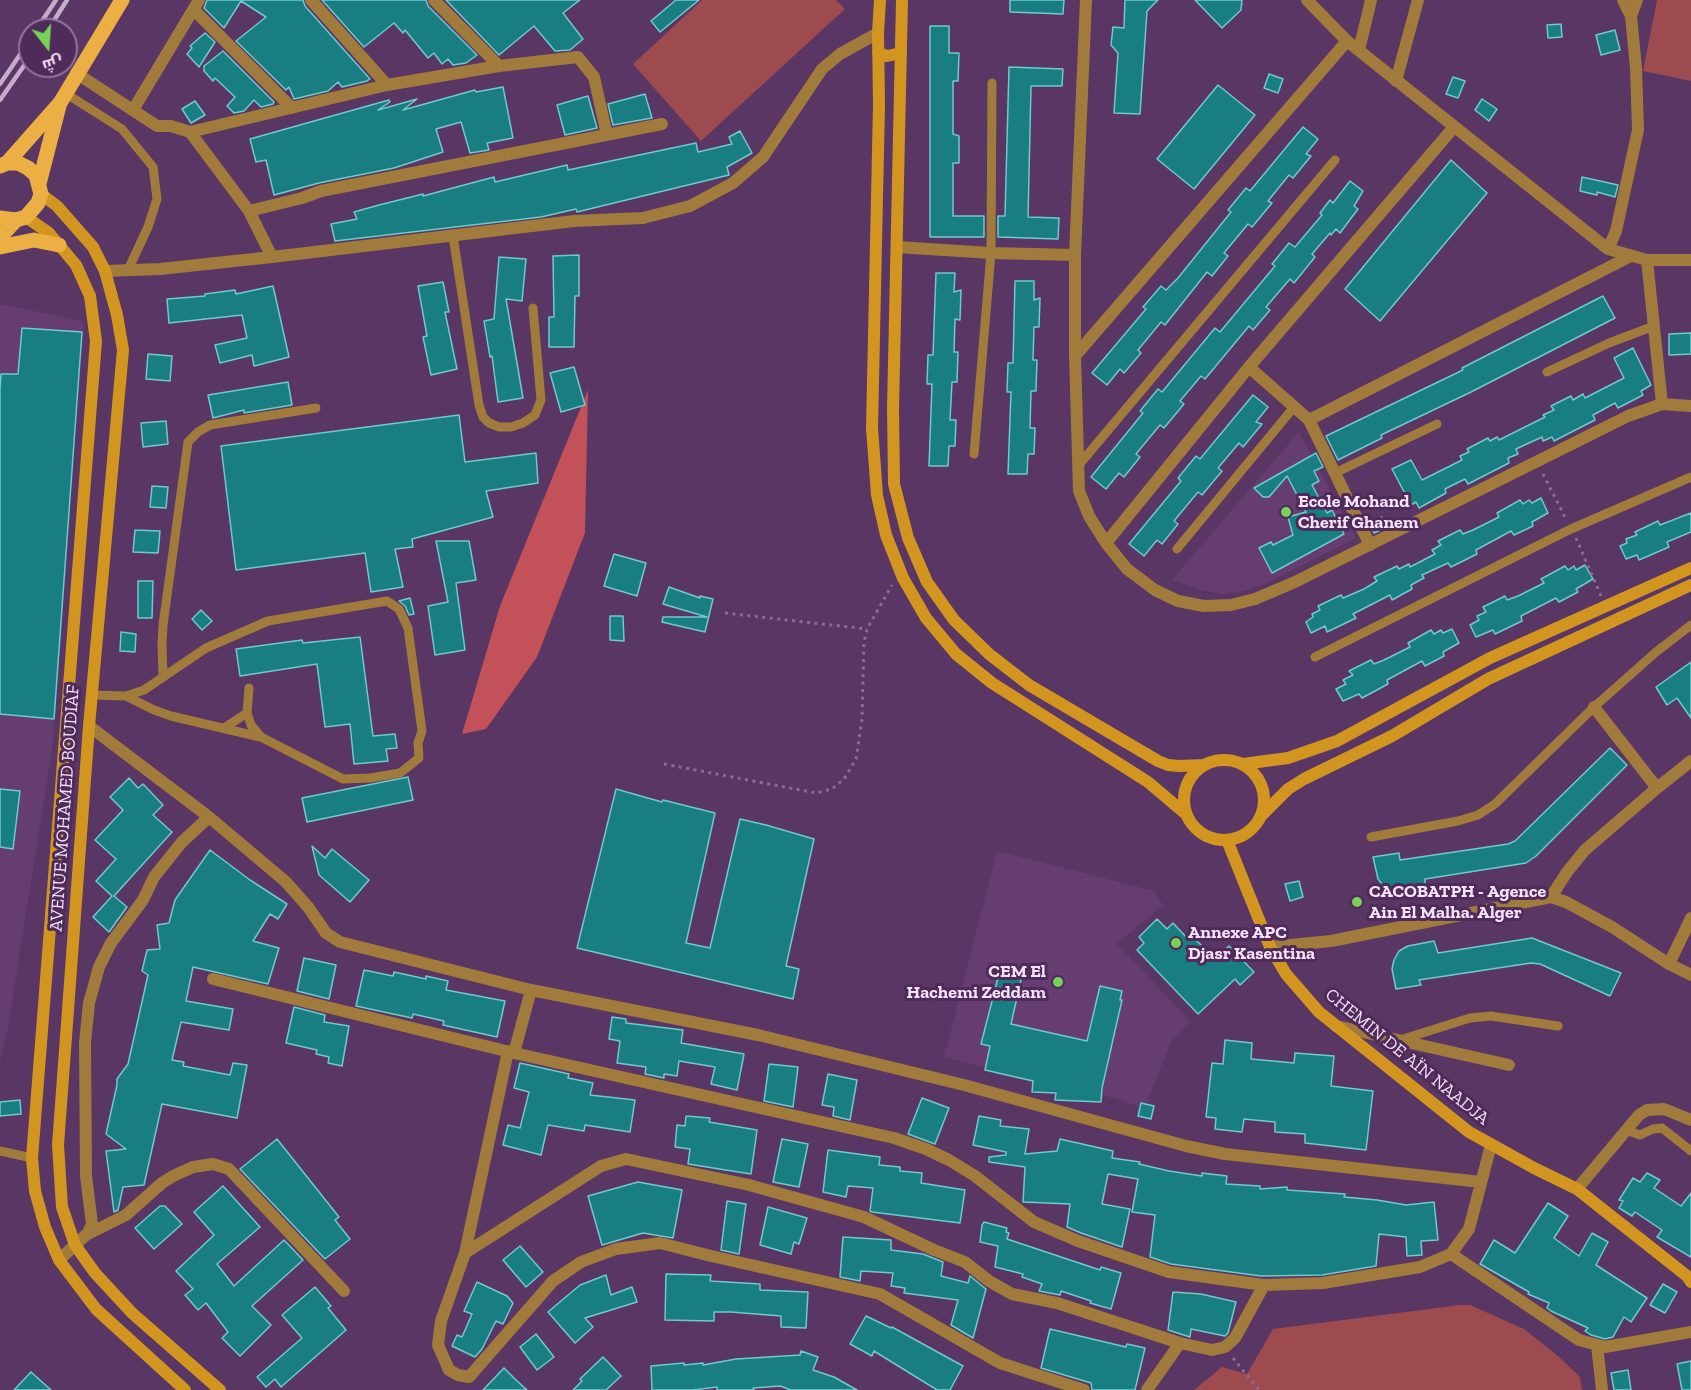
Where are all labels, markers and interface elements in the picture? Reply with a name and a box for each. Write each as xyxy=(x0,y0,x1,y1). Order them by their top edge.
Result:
north arrow xyxy=(18,18,78,78)
text: ش xyxy=(40,52,65,76)
place label: Ecole Mohand Cherif Ghanem xyxy=(1298,491,1419,534)
marker: Ecole Mohand Cherif Ghanem xyxy=(1279,505,1293,519)
street label: AVENUE MOHAMED BOUDIAF xyxy=(46,684,84,932)
place label: CACOBATPH - Agence Ain El Malha. Alger xyxy=(1369,881,1546,924)
marker: CACOBATPH - Agence Ain El Malha. Alger xyxy=(1350,895,1364,909)
place label: Annexe APC Djasr Kasentina xyxy=(1188,922,1315,964)
marker: Annexe APC Djasr Kasentina xyxy=(1169,936,1183,950)
place label: CEM El Hachemi Zeddam xyxy=(907,961,1046,1004)
marker: CEM El Hachemi Zeddam xyxy=(1051,975,1065,989)
street label: CHEMIN DE AÏN NAADJA xyxy=(1321,984,1493,1130)

